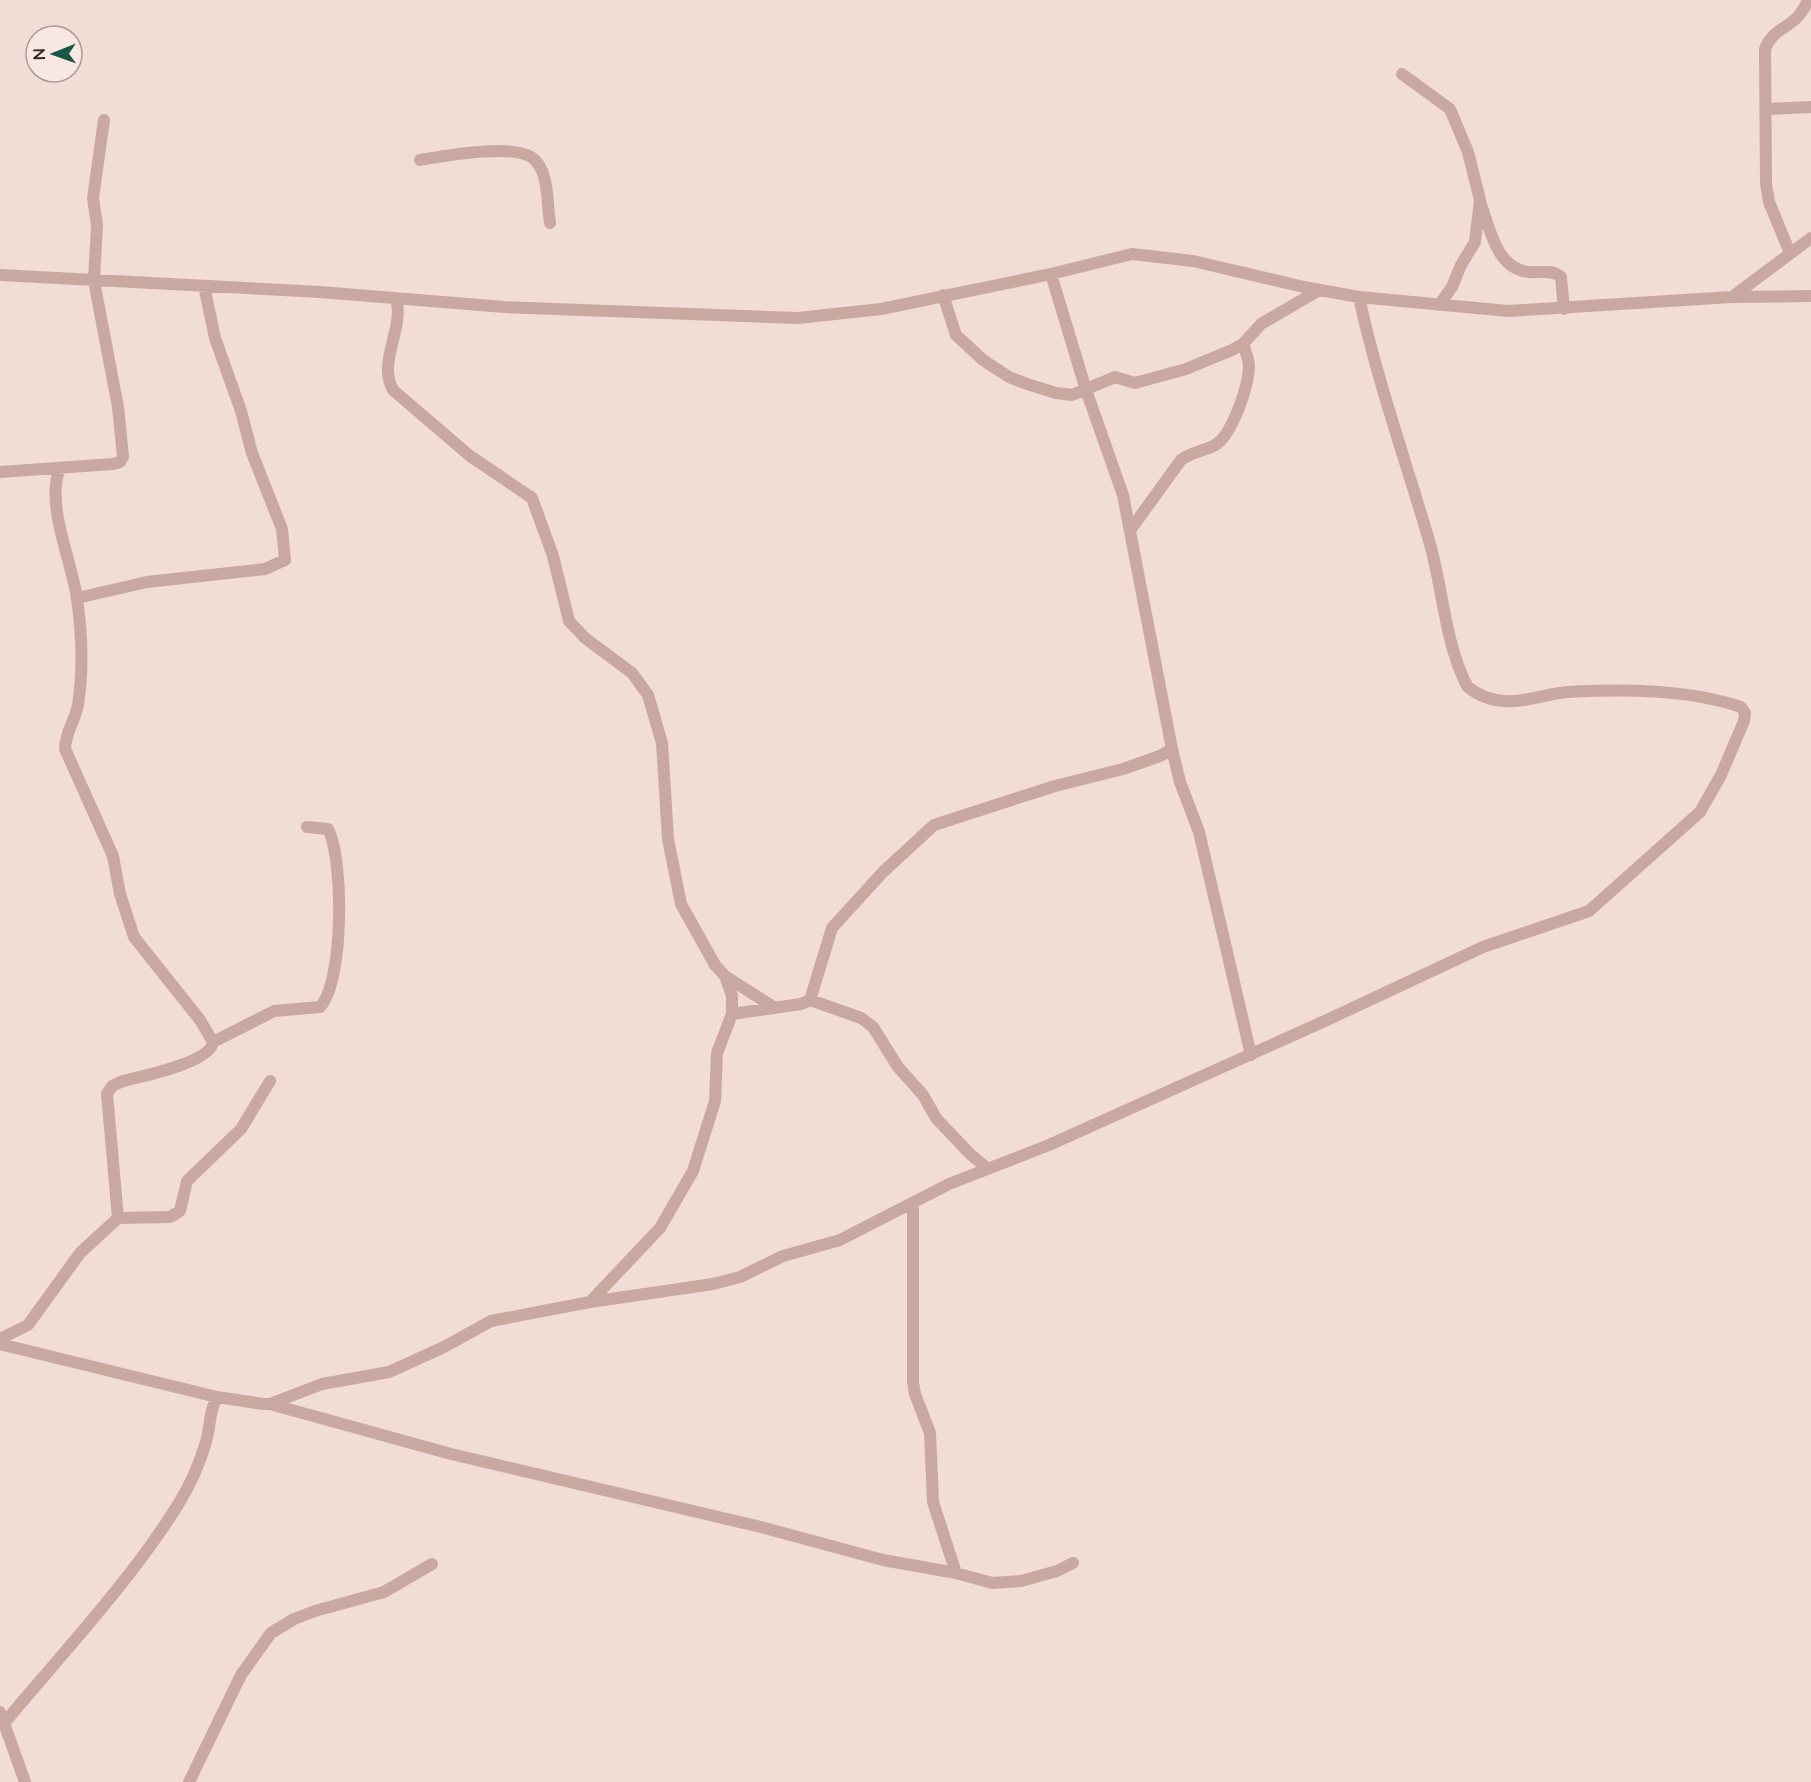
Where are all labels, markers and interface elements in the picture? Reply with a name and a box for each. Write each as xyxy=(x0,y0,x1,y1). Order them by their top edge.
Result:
north arrow xyxy=(24,24,84,84)
text: N xyxy=(29,48,48,61)

